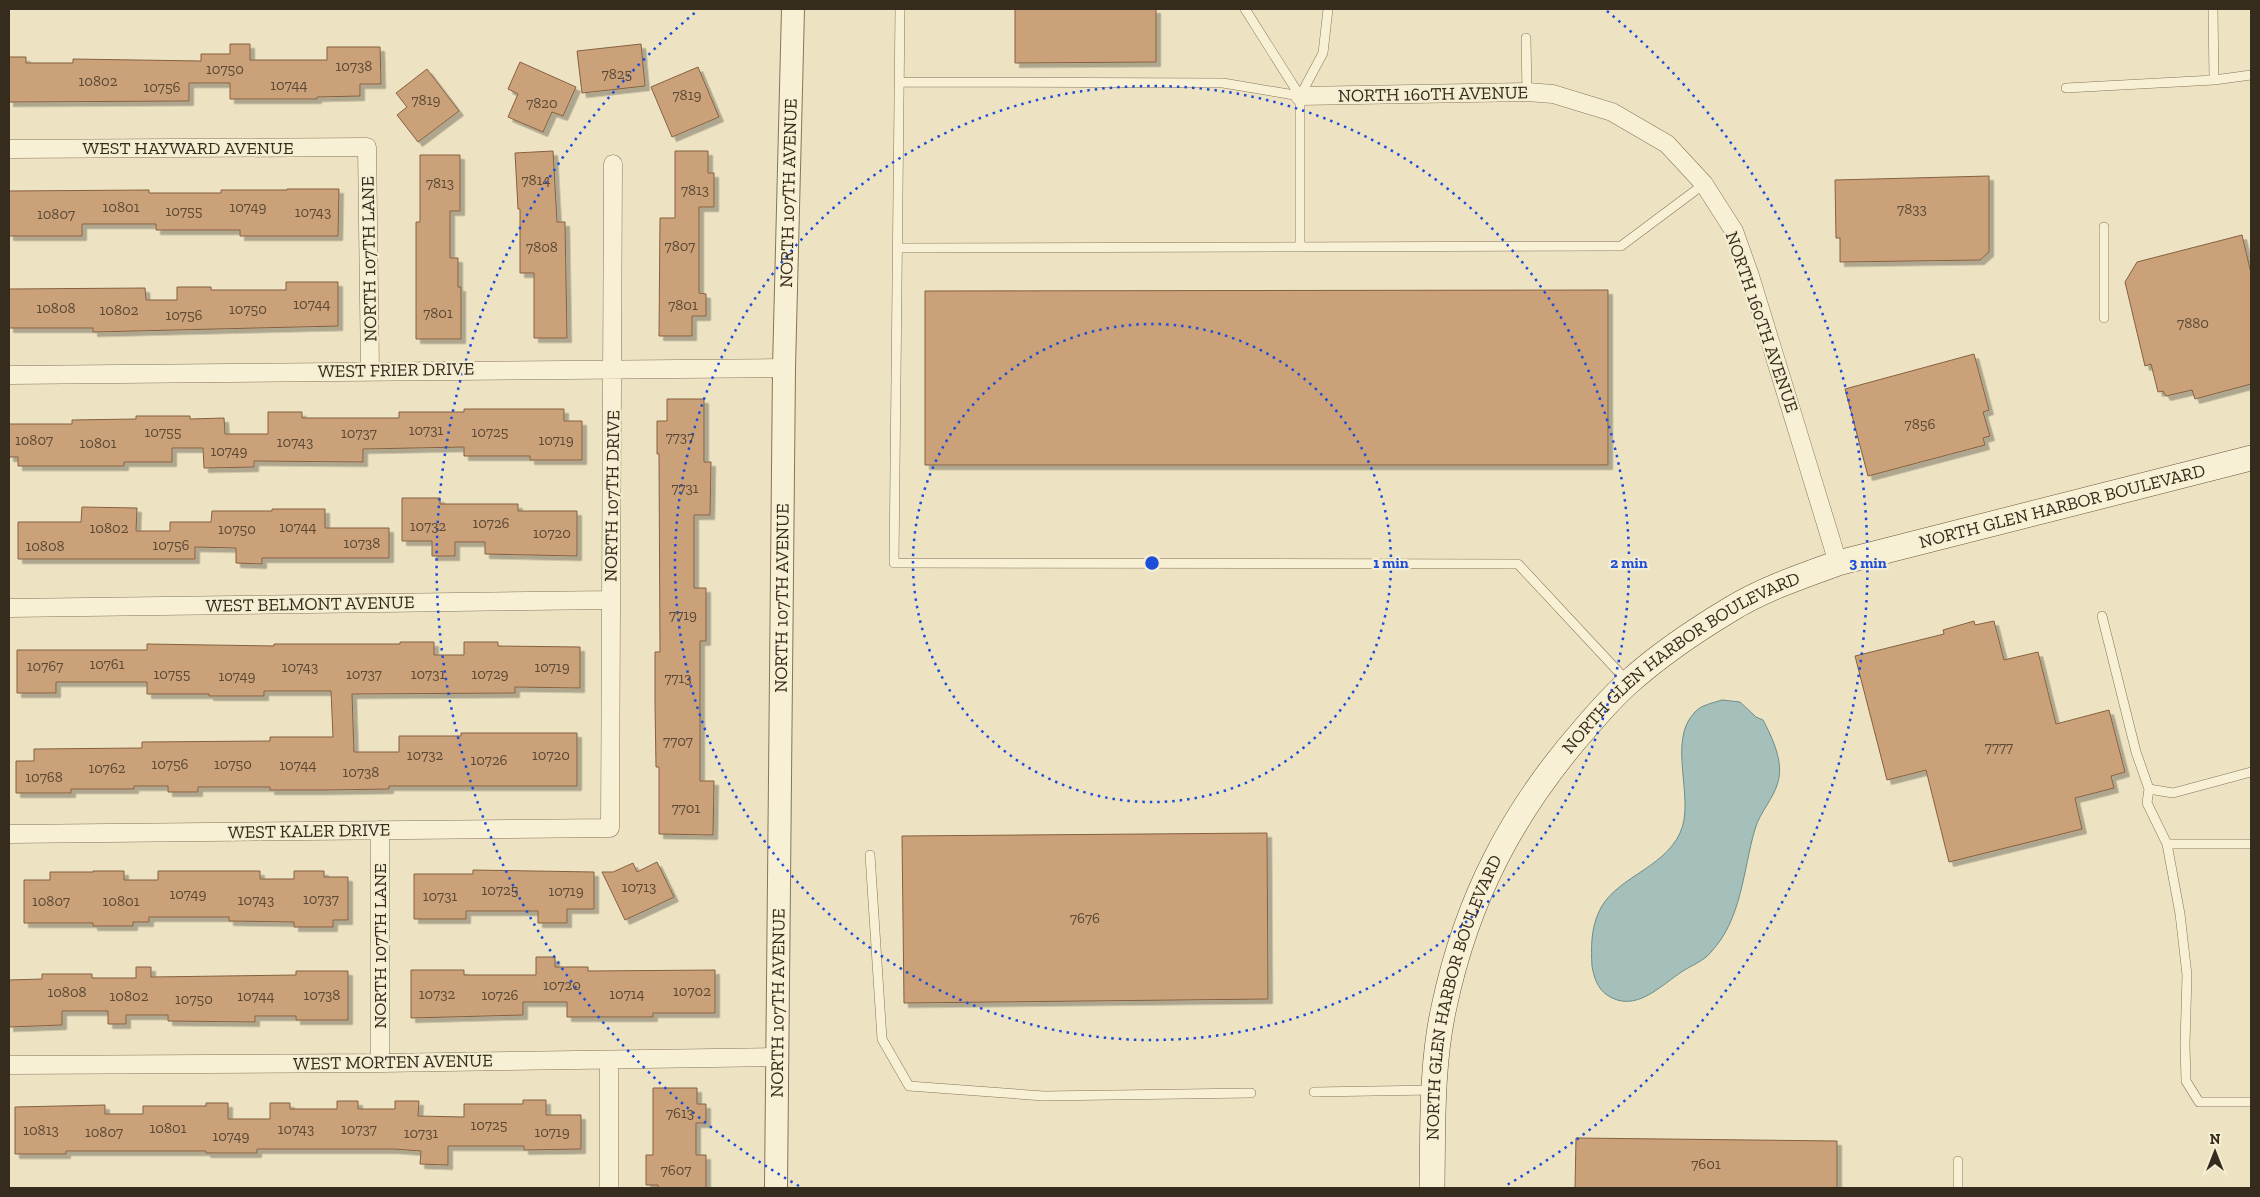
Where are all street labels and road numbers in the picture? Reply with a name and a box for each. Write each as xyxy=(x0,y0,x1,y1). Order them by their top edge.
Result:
street label: NORTH 160TH AVENUE xyxy=(1338,81,1528,107)
street label: NORTH 107TH AVENUE xyxy=(775,98,802,288)
street label: WEST HAYWARD AVENUE xyxy=(82,137,294,159)
street label: NORTH 107TH LANE xyxy=(357,176,381,342)
street label: NORTH 160TH AVENUE xyxy=(1721,228,1803,416)
street label: WEST FRIER DRIVE xyxy=(318,358,474,382)
street label: NORTH 107TH DRIVE xyxy=(600,410,624,582)
street label: NORTH GLEN HARBOR BOULEVARD xyxy=(1917,459,2207,553)
street label: NORTH 107TH AVENUE xyxy=(770,503,794,693)
street label: NORTH GLEN HARBOR BOULEVARD xyxy=(1557,567,1803,758)
street label: WEST BELMONT AVENUE xyxy=(205,591,415,617)
street label: WEST KALER DRIVE xyxy=(228,819,390,843)
street label: NORTH GLEN HARBOR BOULEVARD xyxy=(1421,851,1507,1140)
street label: NORTH 107TH LANE xyxy=(369,863,391,1029)
street label: NORTH 107TH AVENUE xyxy=(766,908,790,1098)
street label: WEST MORTEN AVENUE xyxy=(293,1049,493,1075)

